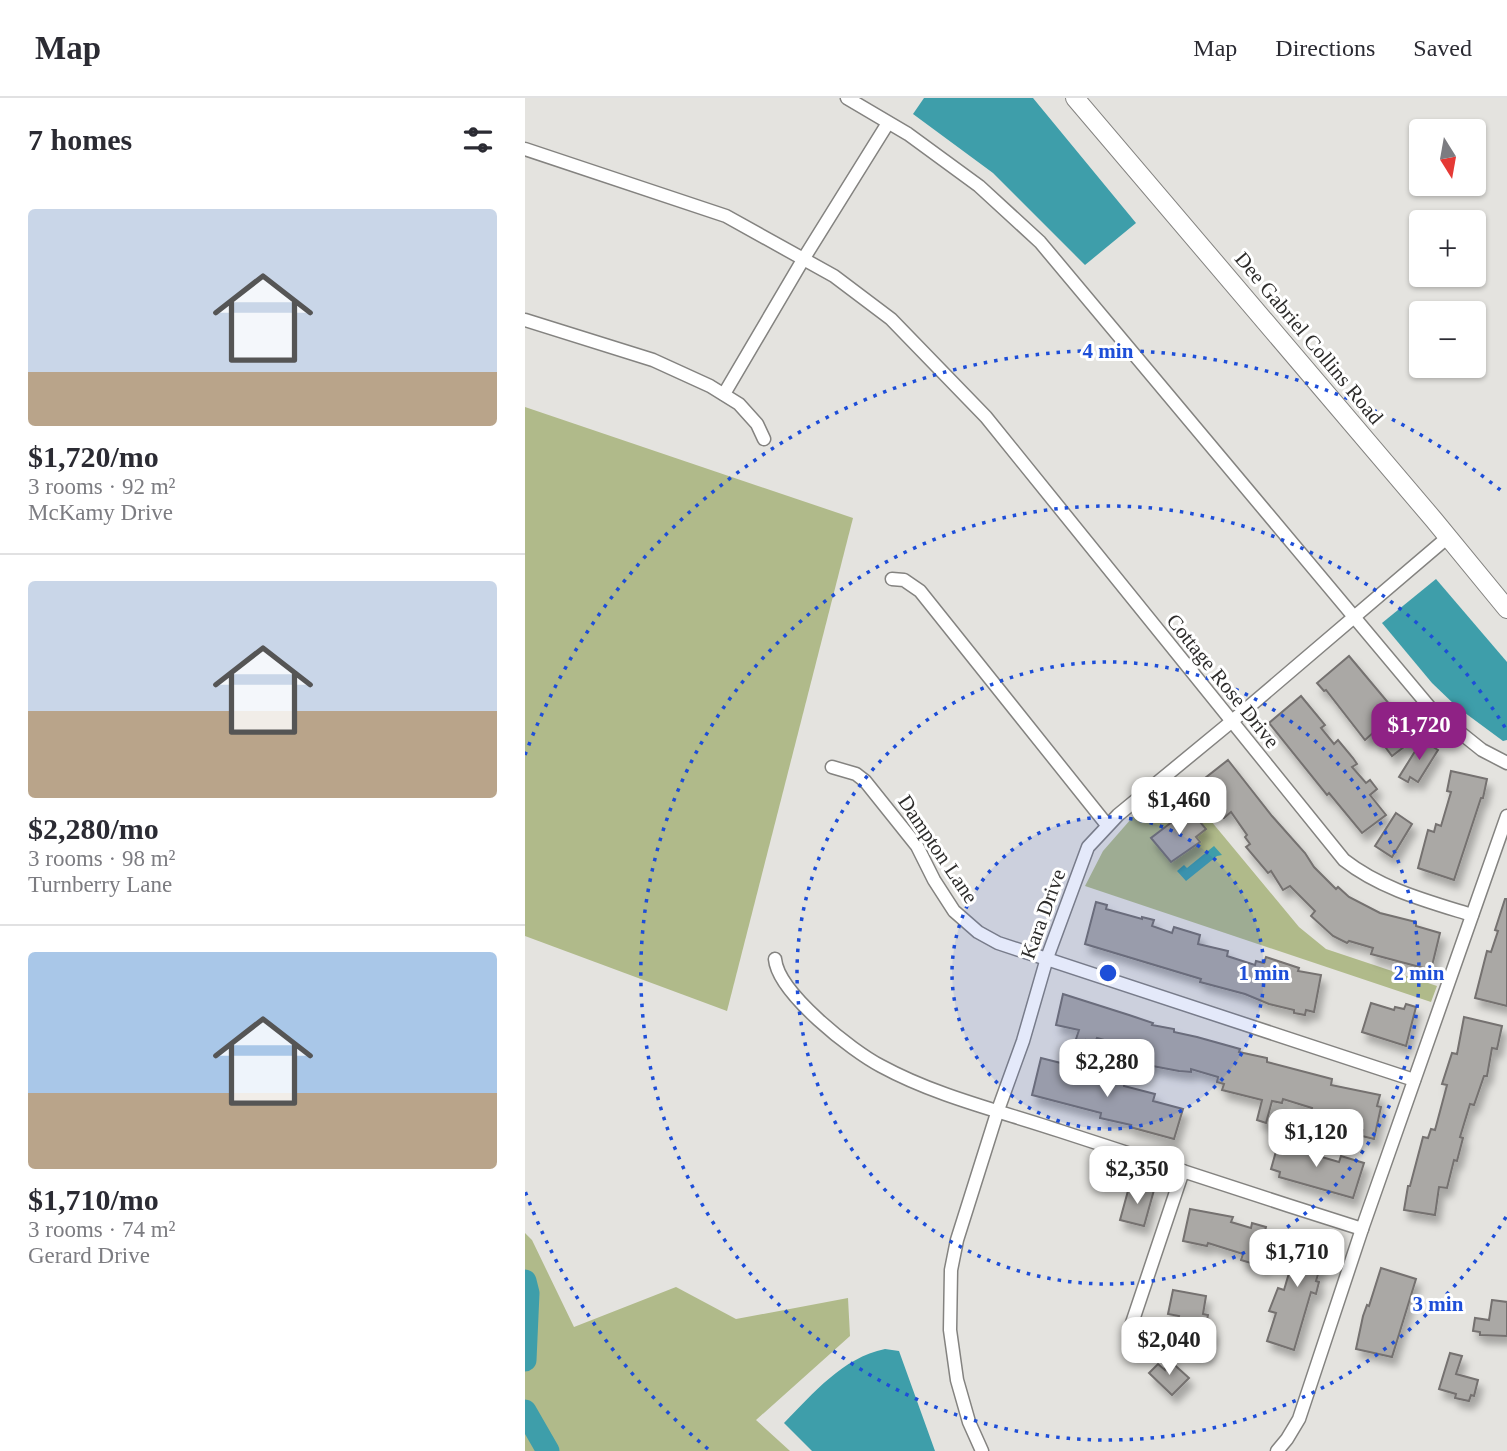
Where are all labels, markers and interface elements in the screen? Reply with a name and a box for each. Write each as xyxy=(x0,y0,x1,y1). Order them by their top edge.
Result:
text: Map xyxy=(35,30,101,66)
text: Map xyxy=(1193,35,1237,61)
text: Directions xyxy=(1275,35,1375,61)
text: Saved xyxy=(1413,35,1472,61)
north arrow xyxy=(1409,119,1486,196)
map controls xyxy=(1409,119,1486,378)
icon: filters xyxy=(459,121,497,159)
text: 7 homes xyxy=(28,123,132,156)
button: + xyxy=(1409,210,1486,287)
street label: Dee Gabriel Collins Road xyxy=(1230,247,1388,429)
icon: home xyxy=(200,255,326,381)
button: − xyxy=(1409,301,1486,378)
text: 4 min xyxy=(1083,339,1134,363)
text: $1,720/mo xyxy=(28,440,159,473)
text: 3 rooms · 92 m² xyxy=(28,474,175,499)
text: McKamy Drive xyxy=(28,500,173,525)
street label: Cottage Rose Drive xyxy=(1162,609,1284,753)
icon: home xyxy=(200,627,326,753)
pin: $1,720 xyxy=(1362,702,1476,762)
text: $1,720 xyxy=(1387,712,1451,737)
pin: $1,460 xyxy=(1122,778,1236,837)
text: $1,460 xyxy=(1147,787,1211,812)
street label: Dampton Lane xyxy=(893,790,983,908)
text: $2,280/mo xyxy=(28,812,159,845)
text: 3 rooms · 98 m² xyxy=(28,846,175,871)
street label: Kara Drive xyxy=(1016,866,1070,962)
text: Turnberry Lane xyxy=(28,872,172,897)
centre of rings xyxy=(1096,961,1120,985)
text: 1 min xyxy=(1239,961,1290,985)
text: 2 min xyxy=(1394,961,1445,985)
icon: home xyxy=(200,998,326,1124)
pin: $2,280 xyxy=(1050,1040,1164,1099)
text: $2,280 xyxy=(1075,1049,1139,1074)
pin: $1,120 xyxy=(1259,1110,1373,1169)
text: $1,120 xyxy=(1284,1119,1348,1144)
pin: $2,350 xyxy=(1080,1146,1194,1206)
text: $2,350 xyxy=(1105,1156,1169,1181)
text: $1,710/mo xyxy=(28,1183,159,1216)
text: 3 rooms · 74 m² xyxy=(28,1217,175,1242)
pin: $1,710 xyxy=(1240,1230,1354,1289)
text: $1,710 xyxy=(1265,1239,1329,1264)
text: Gerard Drive xyxy=(28,1243,150,1268)
text: 3 min xyxy=(1413,1292,1464,1316)
pin: $2,040 xyxy=(1112,1318,1226,1377)
text: $2,040 xyxy=(1137,1327,1201,1352)

